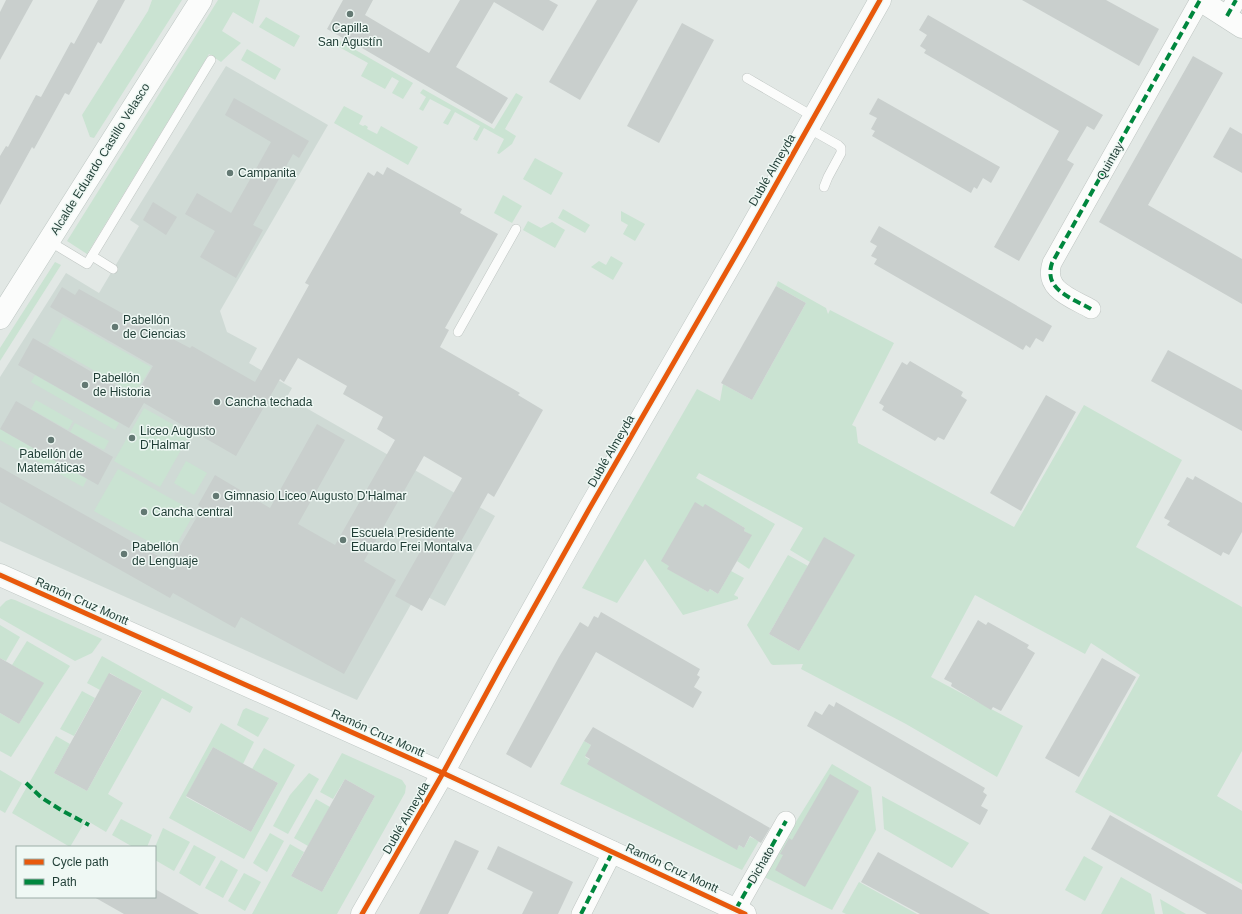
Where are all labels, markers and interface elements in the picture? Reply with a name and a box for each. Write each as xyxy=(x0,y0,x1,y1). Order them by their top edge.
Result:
marker: Capilla San Agustín xyxy=(345,9,355,19)
place label: Capilla San Agustín xyxy=(318,21,382,49)
street label: Alcalde Eduardo Castillo Velasco xyxy=(47,80,153,237)
street label: Dublé Almeyda xyxy=(746,131,798,208)
street label: Quintay xyxy=(1094,140,1126,182)
place label: Campanita xyxy=(238,166,296,180)
marker: Campanita xyxy=(225,168,235,178)
place label: Pabellón de Ciencias xyxy=(123,313,186,341)
marker: Pabellón de Ciencias xyxy=(110,322,120,332)
place label: Pabellón de Historia xyxy=(93,371,151,399)
marker: Pabellón de Historia xyxy=(80,380,90,390)
place label: Cancha techada xyxy=(225,395,313,409)
marker: Cancha techada xyxy=(212,397,222,407)
street label: Dublé Almeyda xyxy=(585,412,637,489)
place label: Liceo Augusto D'Halmar xyxy=(140,424,216,452)
marker: Liceo Augusto D'Halmar xyxy=(127,433,137,443)
marker: Pabellón de Matemáticas xyxy=(46,435,56,445)
place label: Pabellón de Matemáticas xyxy=(17,447,85,475)
place label: Gimnasio Liceo Augusto D'Halmar xyxy=(224,489,406,503)
marker: Gimnasio Liceo Augusto D'Halmar xyxy=(211,491,221,501)
place label: Cancha central xyxy=(152,505,233,519)
marker: Cancha central xyxy=(139,507,149,517)
place label: Escuela Presidente Eduardo Frei Montalva xyxy=(351,526,473,554)
marker: Escuela Presidente Eduardo Frei Montalva xyxy=(338,535,348,545)
place label: Pabellón de Lenguaje xyxy=(132,540,198,568)
marker: Pabellón de Lenguaje xyxy=(119,549,129,559)
street label: Ramón Cruz Montt xyxy=(33,574,131,628)
street label: Ramón Cruz Montt xyxy=(329,706,427,760)
street label: Dublé Almeyda xyxy=(380,779,432,856)
street label: Ramón Cruz Montt xyxy=(623,840,721,896)
street label: Dichato xyxy=(745,844,777,886)
legend xyxy=(16,846,156,898)
text: Cycle path xyxy=(52,855,109,869)
text: Path xyxy=(52,875,77,889)

